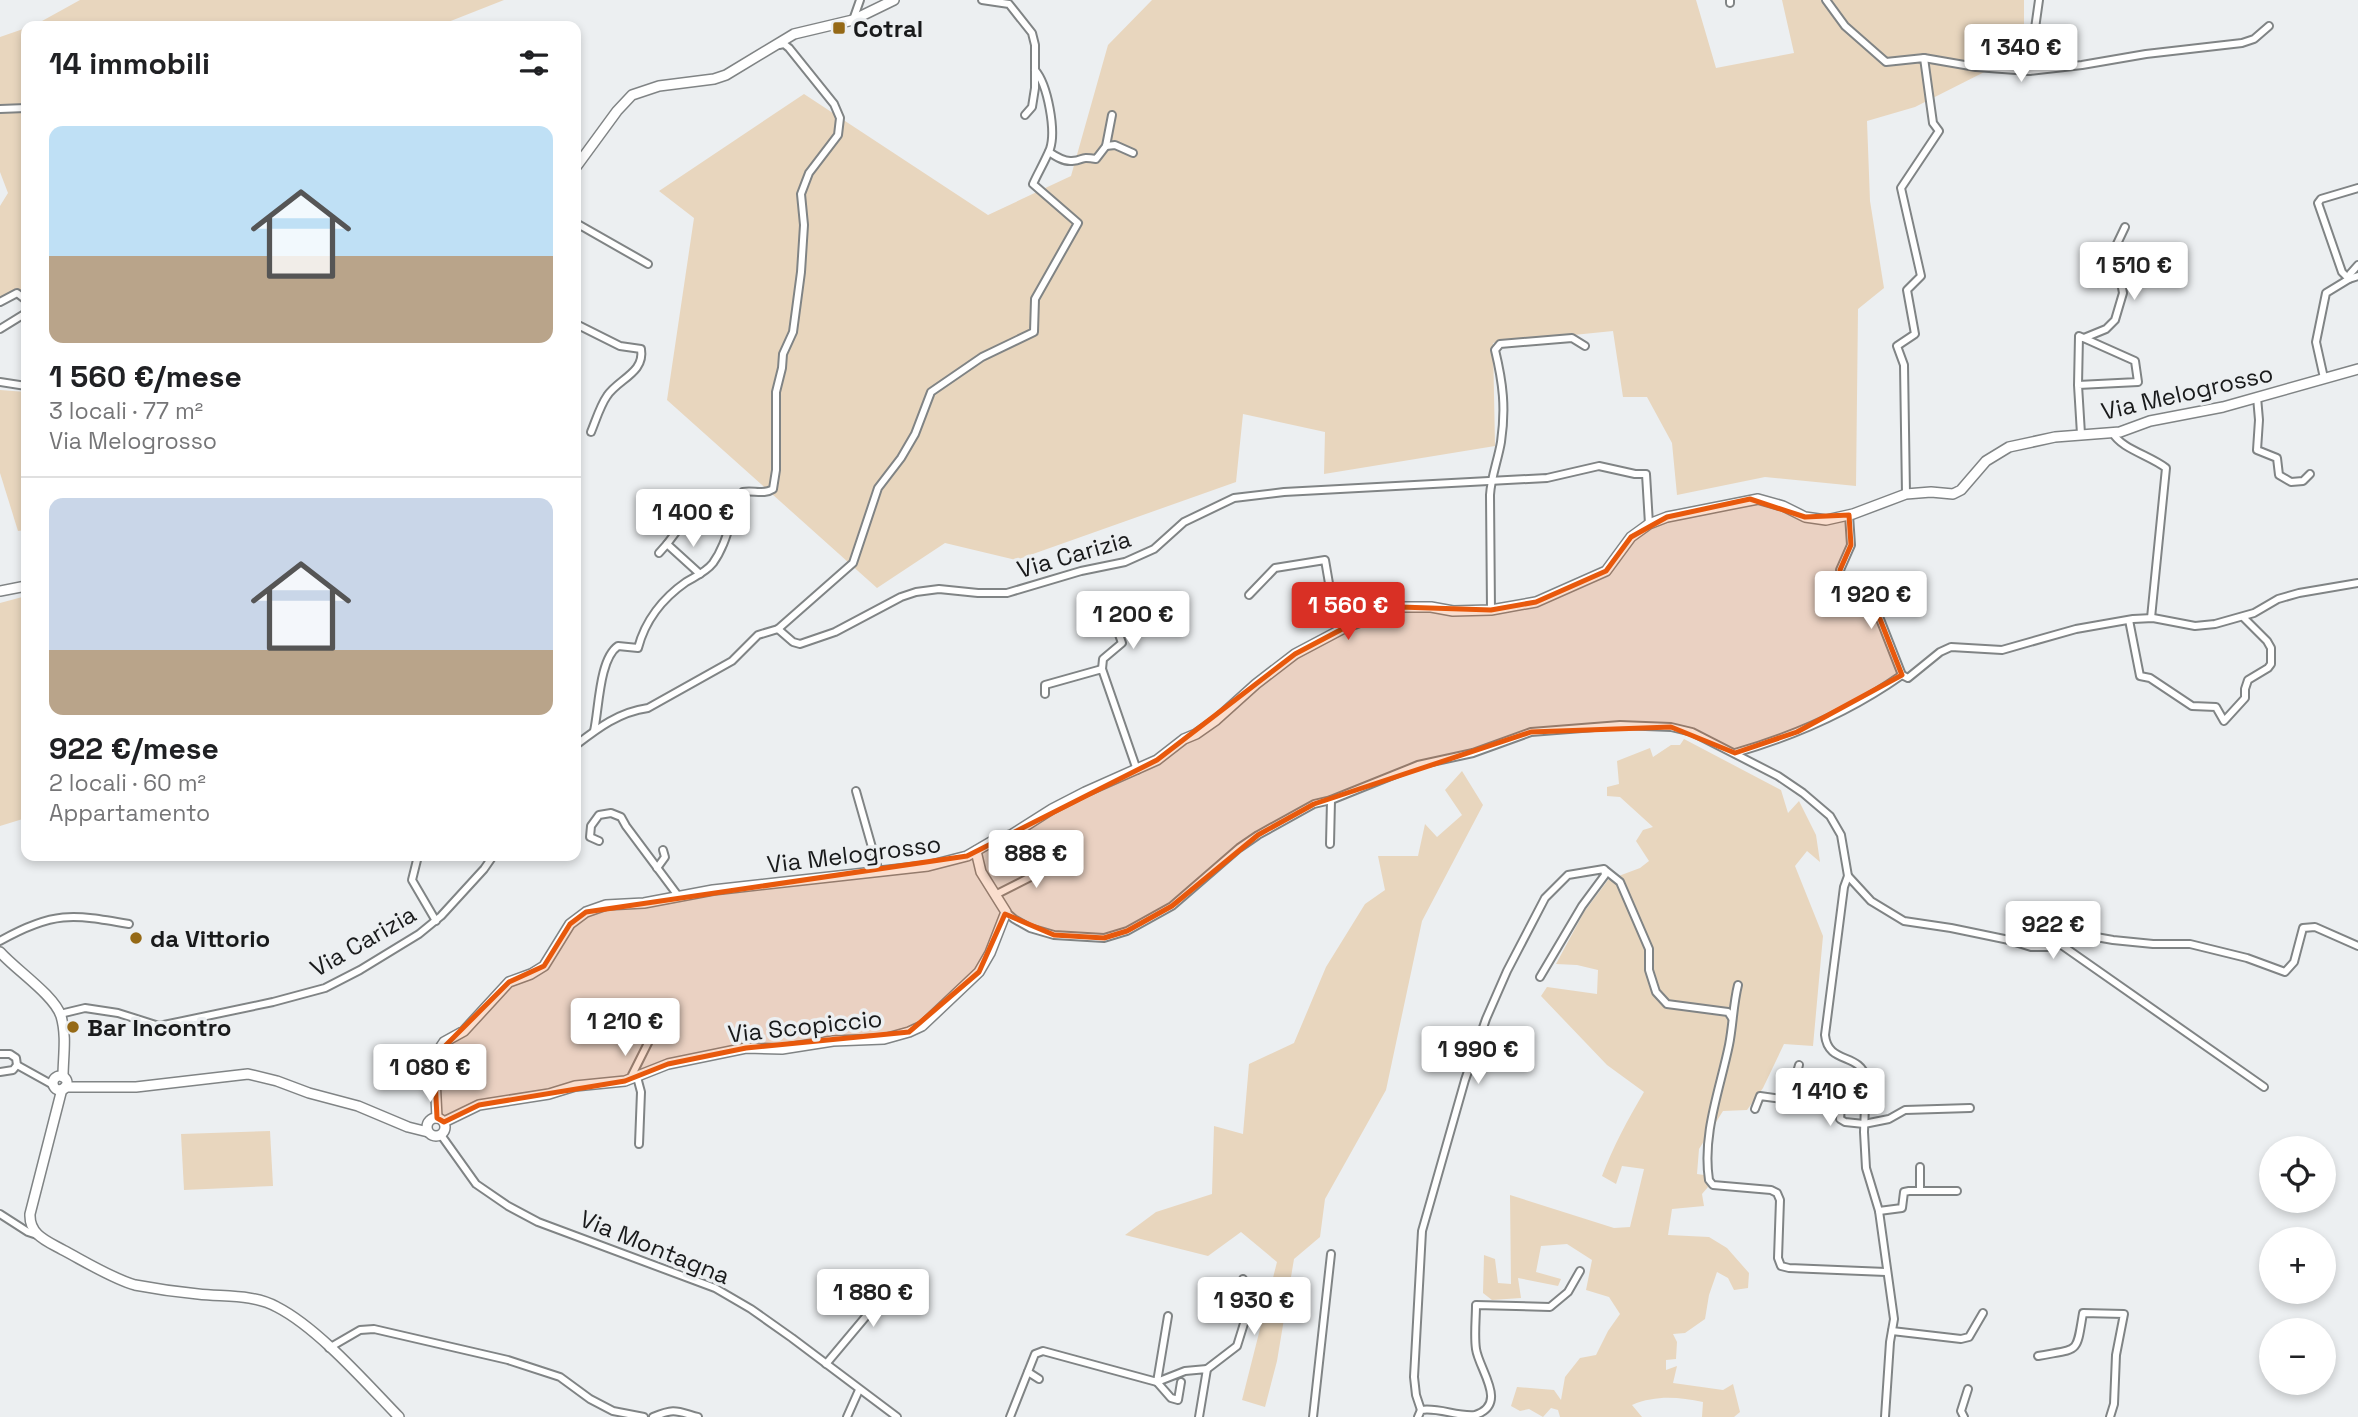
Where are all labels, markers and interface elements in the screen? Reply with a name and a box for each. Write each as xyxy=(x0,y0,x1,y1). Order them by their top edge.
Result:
place label: Cotral xyxy=(853,13,923,44)
marker: Cotral xyxy=(831,20,847,36)
pin: 1 340 € xyxy=(1956,24,2086,84)
text: 1 340 € xyxy=(1980,32,2062,62)
text: 14 immobili xyxy=(49,44,210,83)
icon: filters xyxy=(515,44,553,82)
icon: home xyxy=(238,171,364,297)
pin: 1 510 € xyxy=(2069,243,2199,302)
text: 1 510 € xyxy=(2096,250,2172,280)
text: 1 560 €/mese xyxy=(49,357,242,396)
street label: Via Melogrosso xyxy=(2098,357,2276,427)
text: 3 locali · 77 m² xyxy=(49,396,203,426)
text: Via Melogrosso xyxy=(49,426,217,456)
pin: 1 400 € xyxy=(628,490,758,549)
text: 1 400 € xyxy=(652,497,734,527)
street label: Via Carizia xyxy=(1013,523,1135,585)
icon: home xyxy=(238,543,364,669)
pin: 1 920 € xyxy=(1806,572,1936,631)
text: 1 920 € xyxy=(1831,579,1911,609)
pin: 1 560 € xyxy=(1283,582,1413,642)
text: 1 560 € xyxy=(1308,590,1388,620)
pin: 1 200 € xyxy=(1068,592,1198,651)
text: 1 200 € xyxy=(1092,599,1174,629)
text: 922 €/mese xyxy=(49,729,219,768)
text: 2 locali · 60 m² xyxy=(49,768,206,798)
text: Appartamento xyxy=(49,798,210,828)
street label: Via Melogrosso xyxy=(765,828,943,880)
pin: 888 € xyxy=(987,830,1085,890)
text: 888 € xyxy=(1005,838,1067,868)
street label: Via Carizia xyxy=(305,898,422,984)
pin: 922 € xyxy=(2004,902,2102,961)
text: 922 € xyxy=(2022,909,2084,939)
place label: da Vittorio xyxy=(150,923,270,954)
marker: da Vittorio xyxy=(128,930,144,946)
pin: 1 210 € xyxy=(560,998,690,1058)
street label: Via Scopiccio xyxy=(726,1002,884,1050)
text: 1 210 € xyxy=(587,1006,663,1036)
place label: Bar Incontro xyxy=(87,1012,231,1043)
marker: Bar Incontro xyxy=(65,1019,81,1035)
pin: 1 990 € xyxy=(1413,1026,1543,1086)
text: 1 990 € xyxy=(1437,1034,1519,1064)
pin: 1 080 € xyxy=(365,1044,495,1104)
text: 1 080 € xyxy=(389,1052,471,1082)
pin: 1 410 € xyxy=(1765,1068,1895,1128)
text: 1 410 € xyxy=(1792,1076,1868,1106)
map controls xyxy=(2259,1136,2336,1395)
button: locate xyxy=(2259,1136,2336,1213)
street label: Via Montagna xyxy=(575,1203,735,1291)
button: + xyxy=(2259,1227,2336,1304)
pin: 1 880 € xyxy=(808,1270,938,1329)
text: 1 880 € xyxy=(833,1277,913,1307)
pin: 1 930 € xyxy=(1189,1278,1319,1337)
text: 1 930 € xyxy=(1214,1285,1294,1315)
button: − xyxy=(2259,1318,2336,1395)

